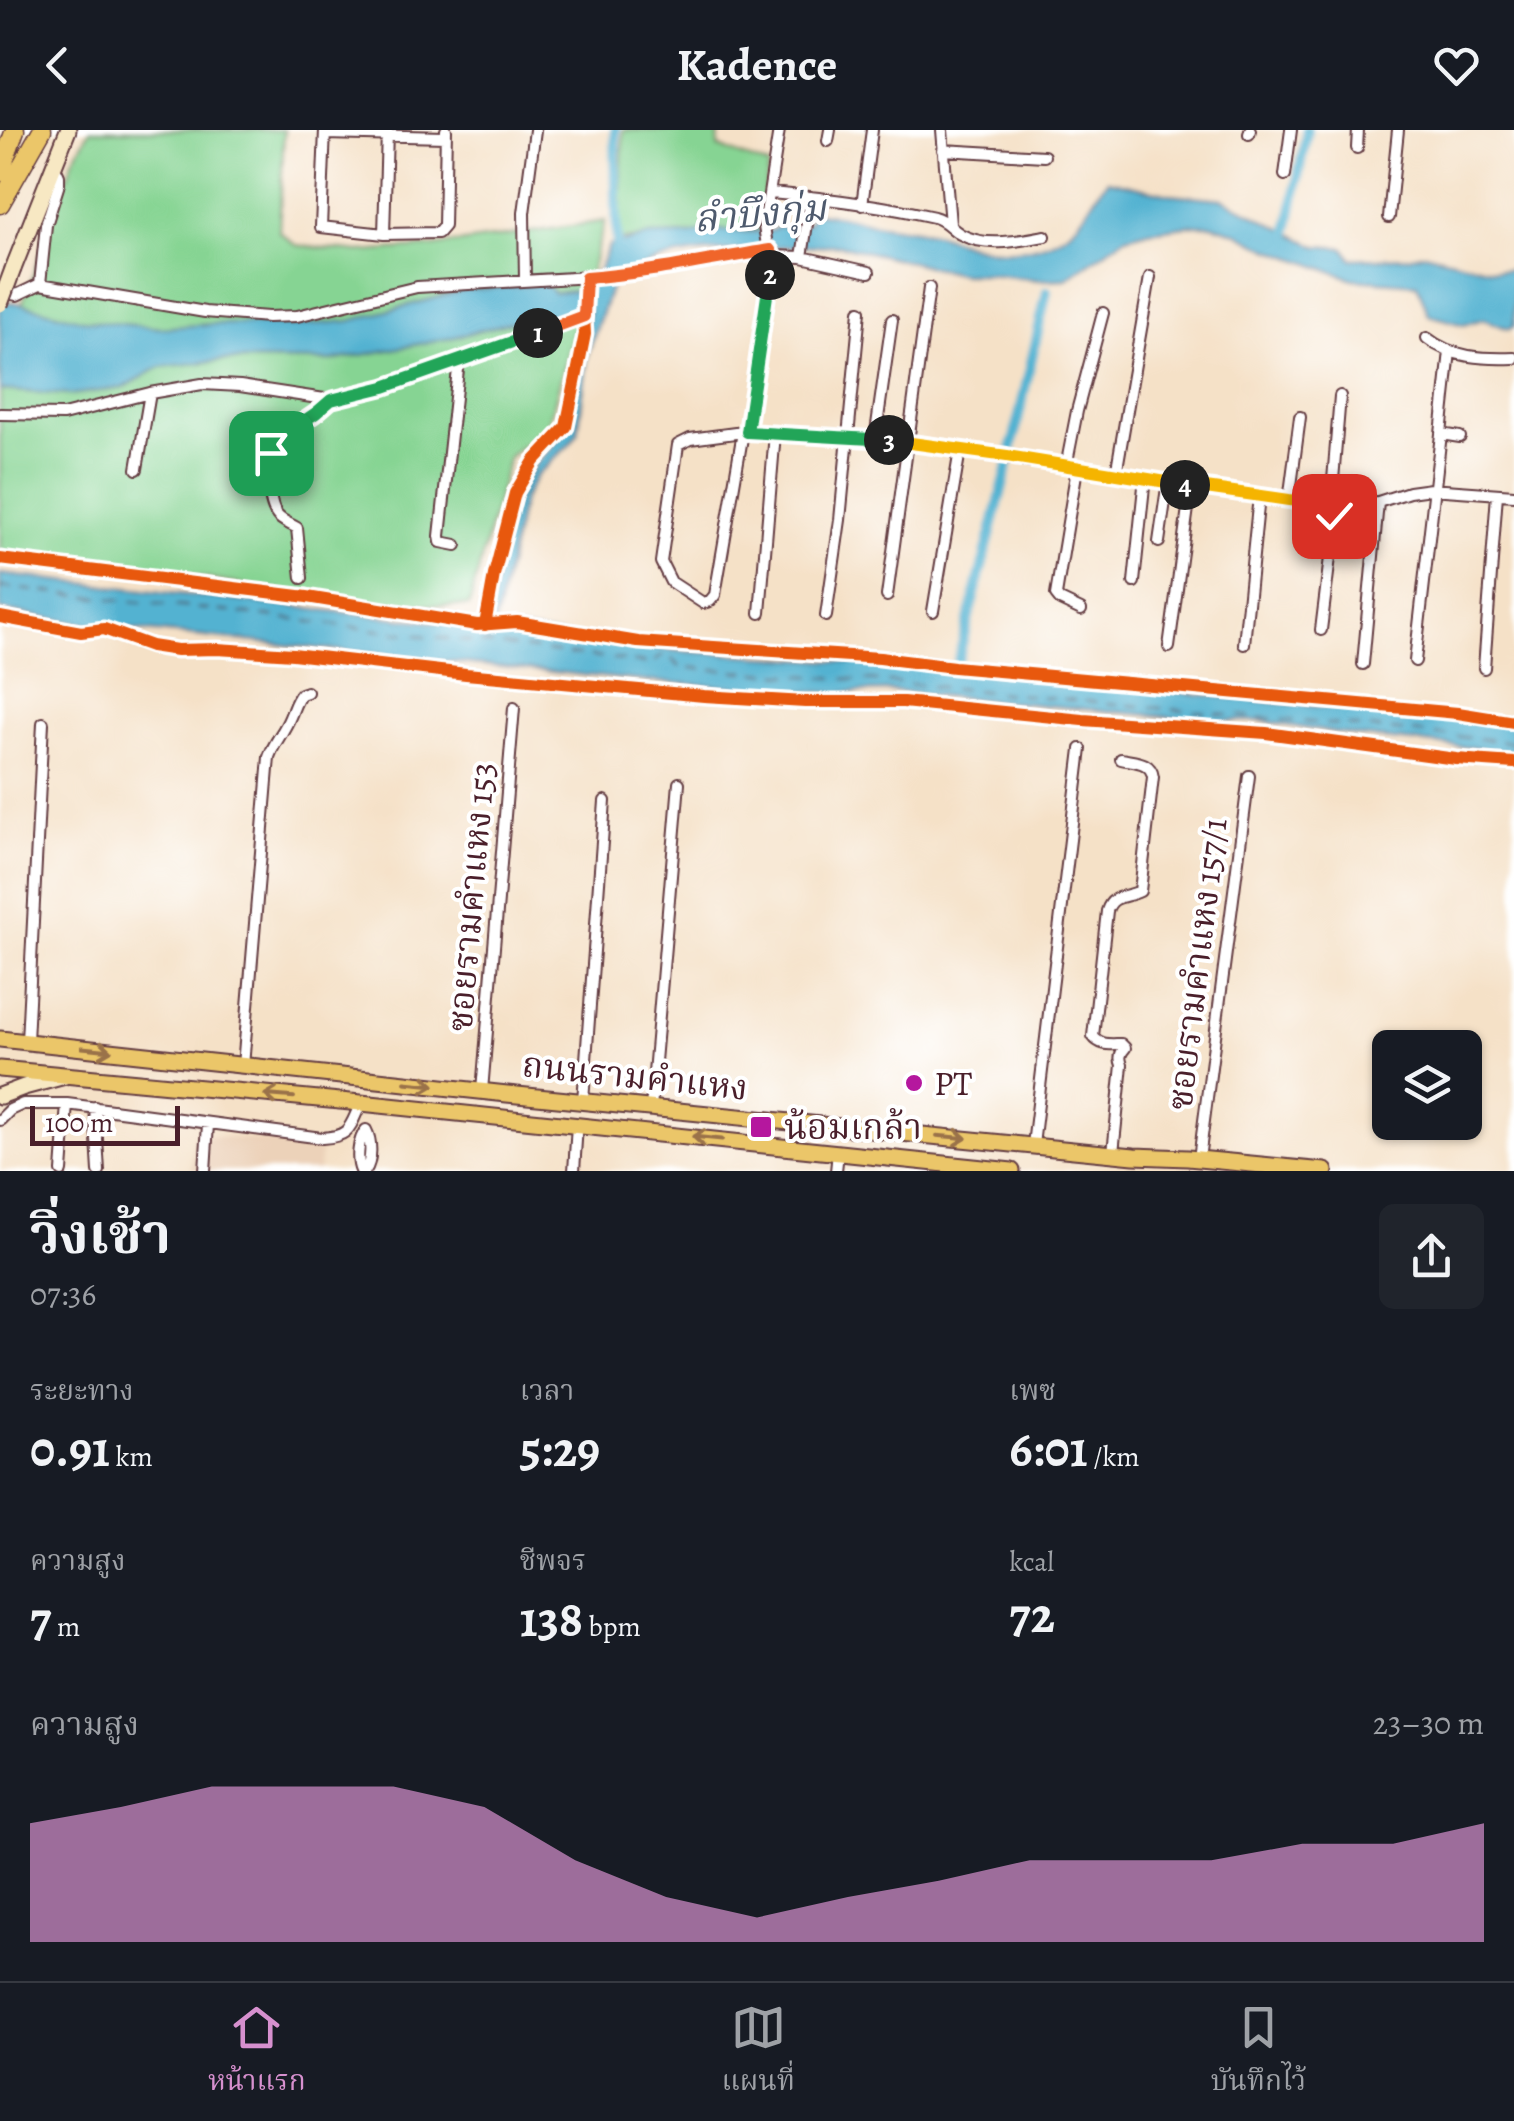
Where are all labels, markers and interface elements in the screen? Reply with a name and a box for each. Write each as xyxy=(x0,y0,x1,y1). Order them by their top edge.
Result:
text: Kadence xyxy=(677,34,837,96)
icon: back xyxy=(30,38,85,93)
icon: heart xyxy=(1429,38,1484,93)
water label: ลำบึงกุ่ม xyxy=(692,181,830,245)
pin: 2 xyxy=(745,250,795,300)
text: 2 xyxy=(763,256,777,294)
pin: 1 xyxy=(513,308,563,358)
text: 1 xyxy=(533,314,543,352)
pin xyxy=(229,411,314,496)
pin: 3 xyxy=(864,415,914,465)
text: 3 xyxy=(883,421,895,459)
icon: arrive xyxy=(244,426,299,481)
pin: 4 xyxy=(1160,460,1210,510)
text: 4 xyxy=(1178,466,1192,504)
pin xyxy=(1292,474,1377,559)
icon: check xyxy=(1307,489,1362,544)
street label: ซอยรามคำแหง 153 xyxy=(435,760,507,1034)
street label: ซอยรามคำแหง 157/1 xyxy=(1155,815,1239,1113)
map controls xyxy=(1372,1030,1482,1140)
button: layers xyxy=(1372,1030,1482,1140)
one-way arrow xyxy=(80,1040,113,1059)
street label: ถนนรามคำแหง xyxy=(520,1040,750,1112)
place label: PT xyxy=(934,1059,972,1107)
marker: PT xyxy=(903,1072,925,1094)
one-way arrow xyxy=(403,1075,436,1094)
one-way arrow xyxy=(263,1086,295,1105)
scale bar xyxy=(30,1101,180,1146)
place label: น้อมเกล้า xyxy=(784,1103,922,1151)
text: 100 m xyxy=(45,1104,113,1142)
marker: น้อมเกล้า xyxy=(748,1114,774,1140)
one-way arrow xyxy=(936,1127,968,1146)
one-way arrow xyxy=(691,1129,723,1148)
text: วิ่งเช้า xyxy=(30,1197,171,1272)
button: share xyxy=(1379,1204,1484,1309)
text: 07:36 xyxy=(30,1272,96,1316)
text: ระยะทาง xyxy=(30,1372,134,1410)
text: เวลา xyxy=(520,1372,574,1410)
text: เพซ xyxy=(1009,1372,1056,1410)
text: 0.91 xyxy=(30,1415,110,1483)
text: 5:29 xyxy=(520,1415,600,1483)
text: 6:01 xyxy=(1009,1415,1088,1483)
text: km xyxy=(110,1438,153,1476)
text: /km xyxy=(1088,1438,1140,1476)
text: ความสูง xyxy=(30,1542,125,1580)
text: ชีพจร xyxy=(520,1542,586,1580)
text: kcal xyxy=(1009,1543,1054,1581)
text: 72 xyxy=(1009,1581,1055,1649)
text: 7 xyxy=(30,1585,51,1653)
text: 138 xyxy=(520,1585,583,1653)
text: m xyxy=(51,1608,80,1646)
text: bpm xyxy=(583,1608,641,1646)
text: 23–30 m xyxy=(1373,1701,1484,1745)
text: ความสูง xyxy=(30,1702,139,1746)
tab: หน้าแรก xyxy=(208,2000,306,2105)
tab: แผนที่ xyxy=(722,2000,795,2105)
tab: บันทึกไว้ xyxy=(1211,2000,1306,2105)

